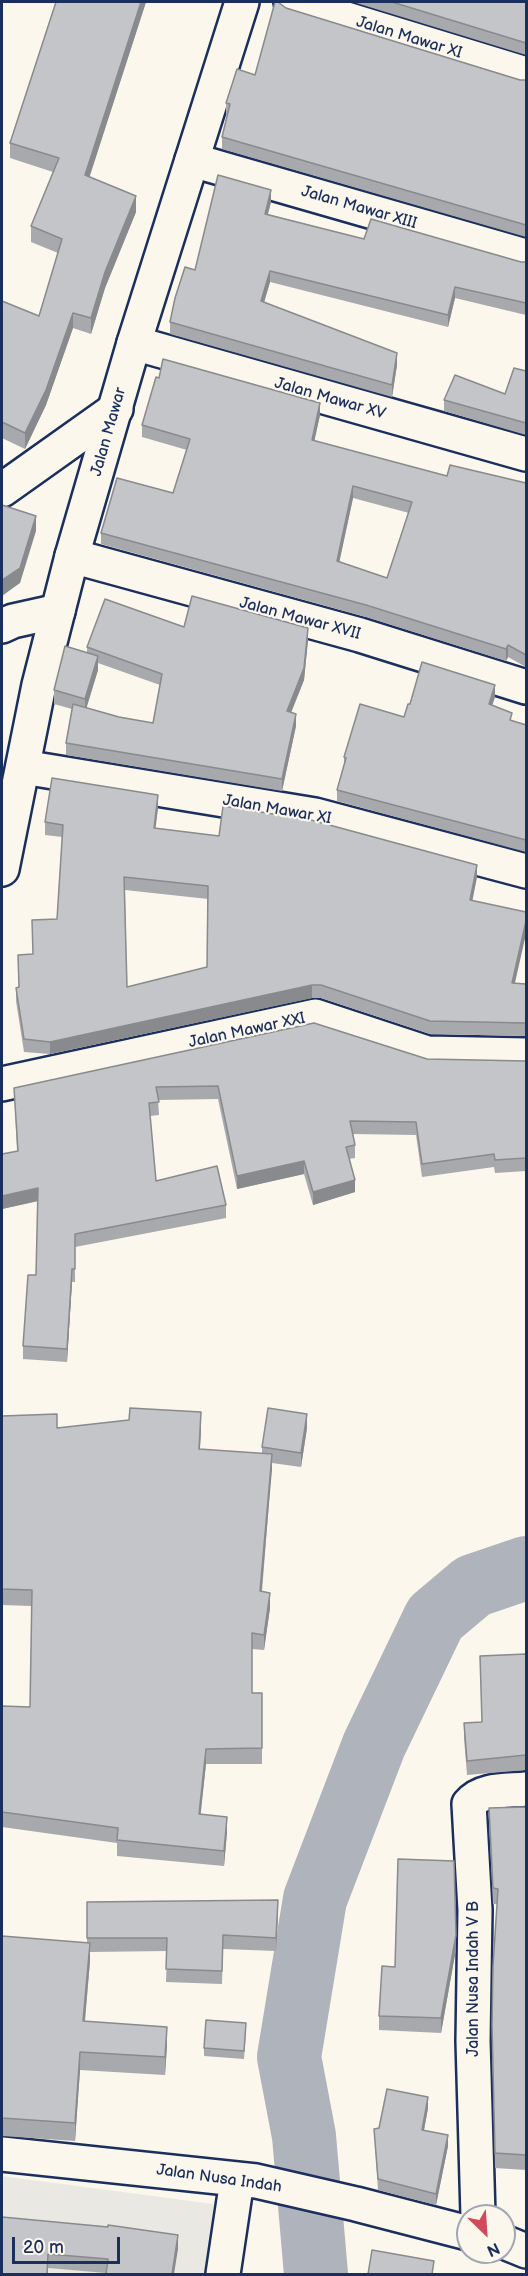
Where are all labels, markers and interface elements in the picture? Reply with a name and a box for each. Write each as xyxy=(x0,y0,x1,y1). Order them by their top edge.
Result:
street label: Jalan Mawar XI xyxy=(354,13,464,63)
street label: Jalan Mawar XIII xyxy=(299,182,419,234)
street label: Jalan Mawar XV xyxy=(272,374,388,424)
street label: Jalan Mawar xyxy=(87,385,131,479)
street label: Jalan Mawar XVII xyxy=(237,594,363,644)
street label: Jalan Mawar XI xyxy=(221,791,333,829)
street label: Jalan Mawar XXI xyxy=(187,1009,307,1053)
street label: Jalan Nusa Indah V B xyxy=(464,1901,484,2057)
street label: Jalan Nusa Indah xyxy=(155,2161,283,2197)
north arrow xyxy=(456,2204,516,2264)
scale bar xyxy=(15,2225,123,2263)
text: 20 m xyxy=(23,2237,64,2258)
text: N xyxy=(484,2238,502,2260)

